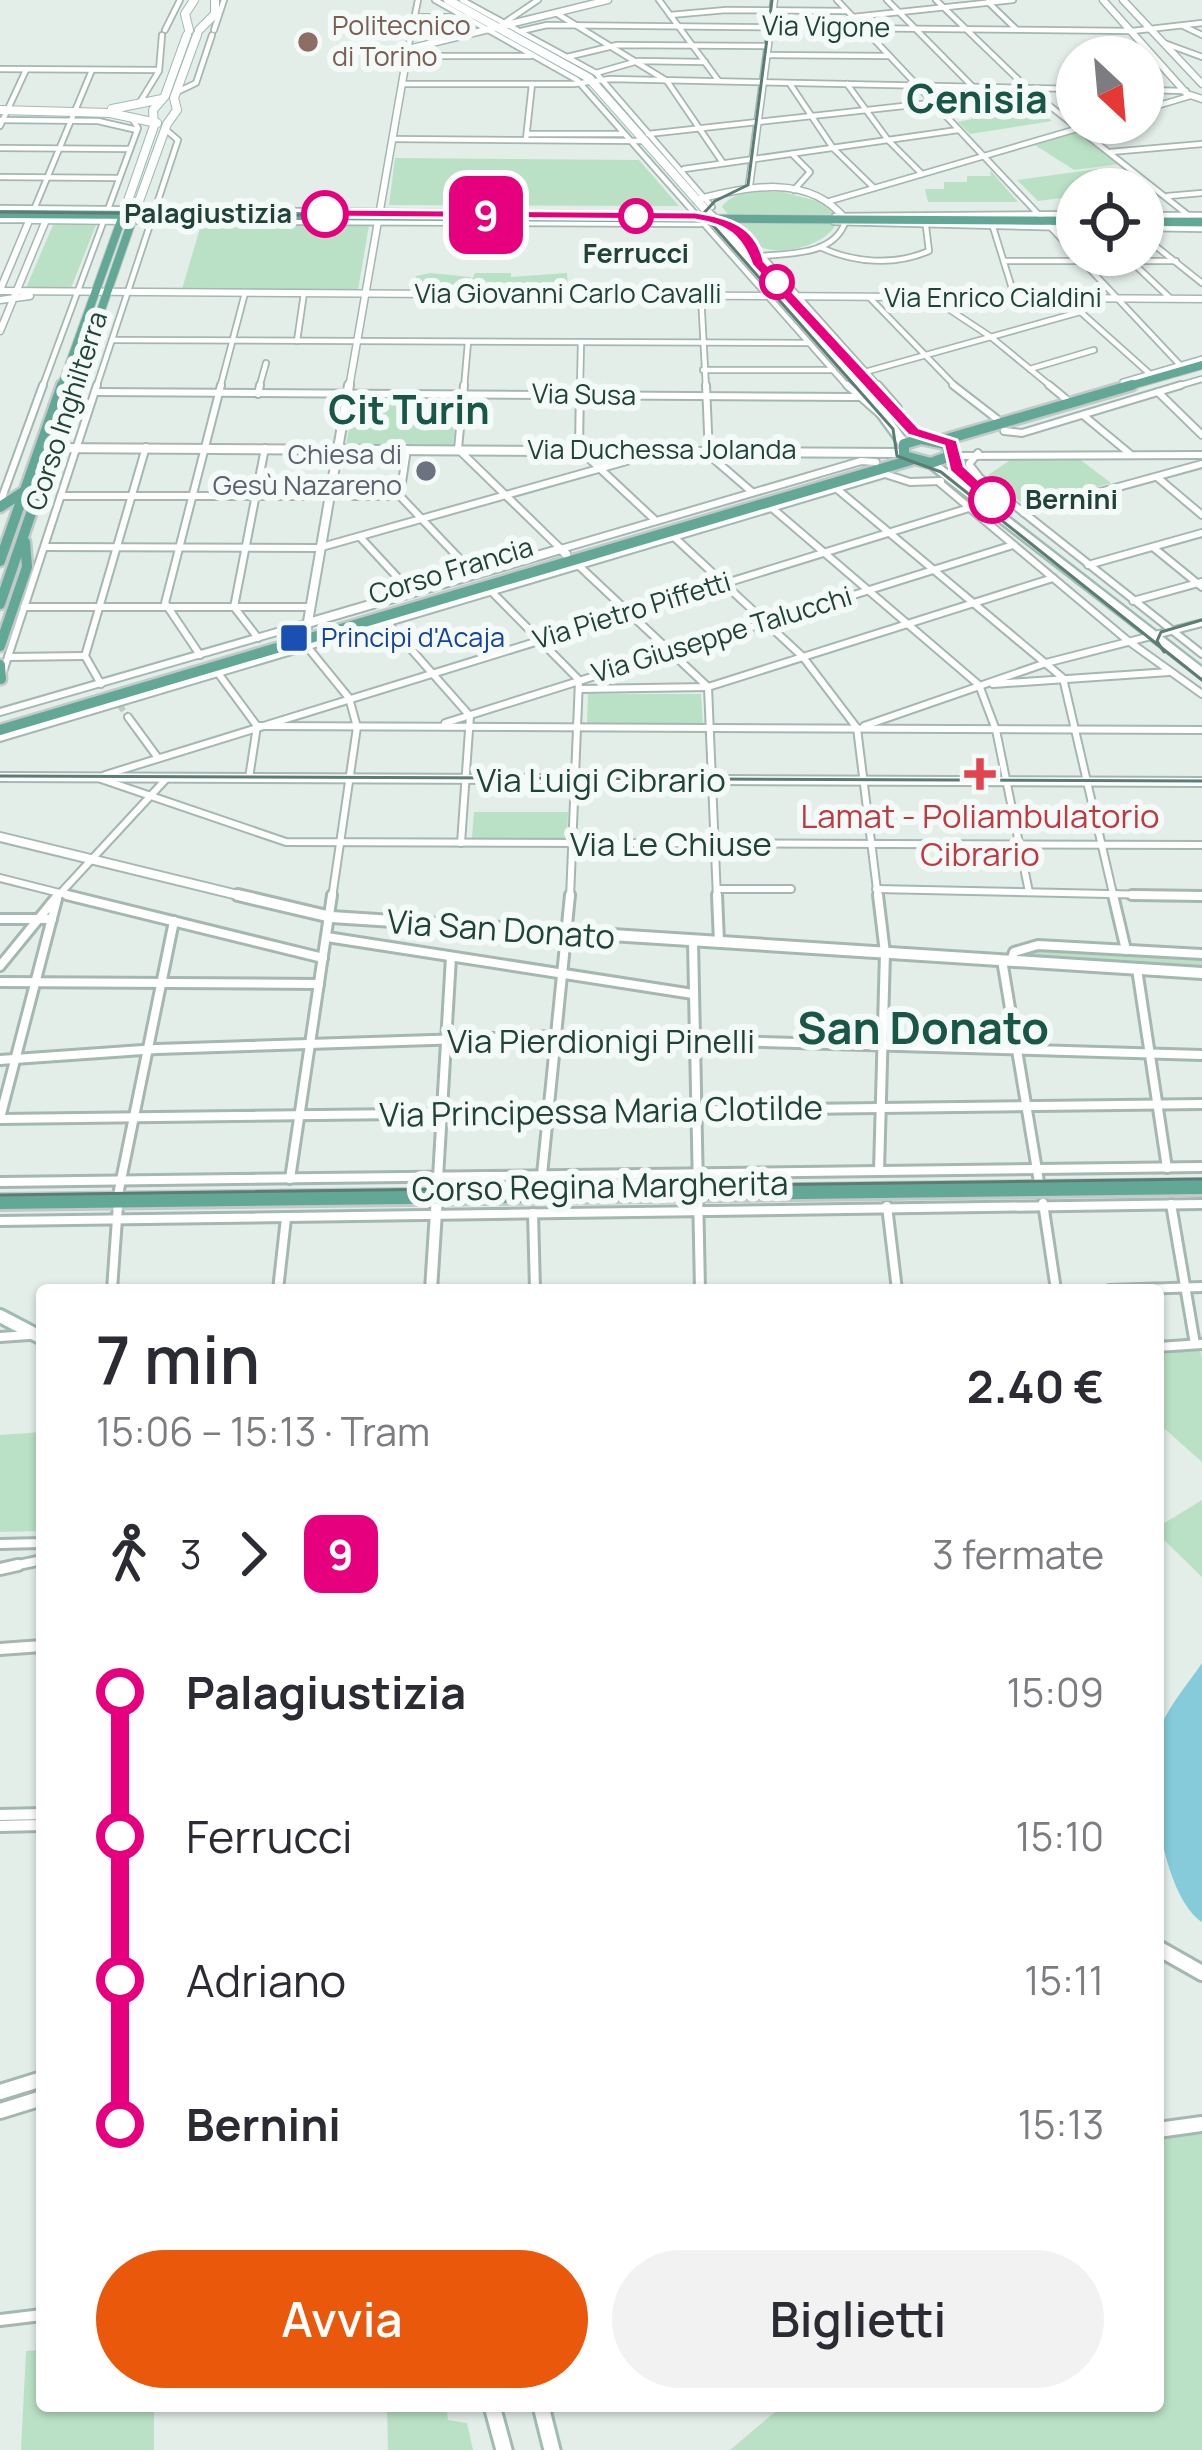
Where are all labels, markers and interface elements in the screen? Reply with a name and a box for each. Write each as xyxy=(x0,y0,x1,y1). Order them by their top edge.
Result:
place label: Politecnico di Torino xyxy=(332,6,471,74)
street label: Via Vigone xyxy=(762,6,890,45)
marker: Politecnico di Torino xyxy=(295,29,321,55)
north arrow xyxy=(1056,36,1164,144)
map controls xyxy=(1056,36,1164,276)
district label: Cenisia xyxy=(906,71,1048,125)
button: locate xyxy=(1056,168,1164,276)
line badge: 9 xyxy=(447,176,525,254)
text: 9 xyxy=(473,186,499,244)
marker: Palagiustizia xyxy=(303,192,347,236)
place label: Palagiustizia xyxy=(124,194,292,231)
marker: Ferrucci xyxy=(620,200,652,232)
place label: Ferrucci xyxy=(583,234,689,271)
unlabelled marker xyxy=(761,266,793,298)
street label: Via Giovanni Carlo Cavalli xyxy=(414,274,722,311)
street label: Via Enrico Cialdini xyxy=(884,278,1102,315)
street label: Corso Inghilterra xyxy=(16,306,115,515)
street label: Via Susa xyxy=(532,374,637,413)
district label: Cit Turin xyxy=(328,382,490,436)
street label: Via Duchessa Jolanda xyxy=(528,430,796,467)
place label: Chiesa di Gesù Nazareno xyxy=(213,435,402,503)
marker: Chiesa di Gesù Nazareno xyxy=(413,458,439,484)
marker: Bernini xyxy=(970,478,1014,522)
place label: Bernini xyxy=(1025,480,1118,517)
street label: Corso Francia xyxy=(364,527,537,612)
street label: Via Pietro Piffetti xyxy=(528,562,735,657)
street label: Via Giuseppe Talucchi xyxy=(587,576,856,691)
place label: Principi d'Acaja xyxy=(321,618,505,655)
marker: Principi d'Acaja xyxy=(278,622,310,654)
street label: Via Luigi Cibrario xyxy=(476,757,726,802)
marker: Lamat - Poliambulatorio Cibrario xyxy=(964,758,996,790)
place label: Lamat - Poliambulatorio Cibrario xyxy=(800,793,1160,876)
street label: Via Le Chiuse xyxy=(570,821,772,866)
street label: Via San Donato xyxy=(386,898,617,959)
district label: San Donato xyxy=(797,996,1049,1058)
street label: Via Pierdionigi Pinelli xyxy=(447,1018,755,1063)
street label: Via Principessa Maria Clotilde xyxy=(379,1084,823,1137)
street label: Corso Regina Margherita xyxy=(411,1160,789,1211)
text: 7 min xyxy=(96,1314,260,1404)
text: 2.40 € xyxy=(967,1355,1104,1417)
text: 15:06 – 15:13 · Tram xyxy=(96,1404,430,1458)
icon: walk xyxy=(96,1521,162,1587)
icon: forward xyxy=(220,1521,286,1587)
text: 9 xyxy=(328,1525,354,1583)
text: 3 xyxy=(180,1527,202,1581)
text: 3 fermate xyxy=(932,1527,1104,1581)
text: Palagiustizia xyxy=(186,1661,466,1723)
text: 15:09 xyxy=(1007,1665,1104,1719)
text: Ferrucci xyxy=(186,1805,352,1867)
text: 15:10 xyxy=(1016,1809,1104,1863)
text: Adriano xyxy=(186,1949,346,2011)
text: 15:11 xyxy=(1024,1953,1104,2007)
text: Bernini xyxy=(186,2093,341,2155)
text: 15:13 xyxy=(1018,2097,1104,2151)
button: Avvia xyxy=(96,2250,588,2388)
button: Biglietti xyxy=(612,2250,1104,2388)

